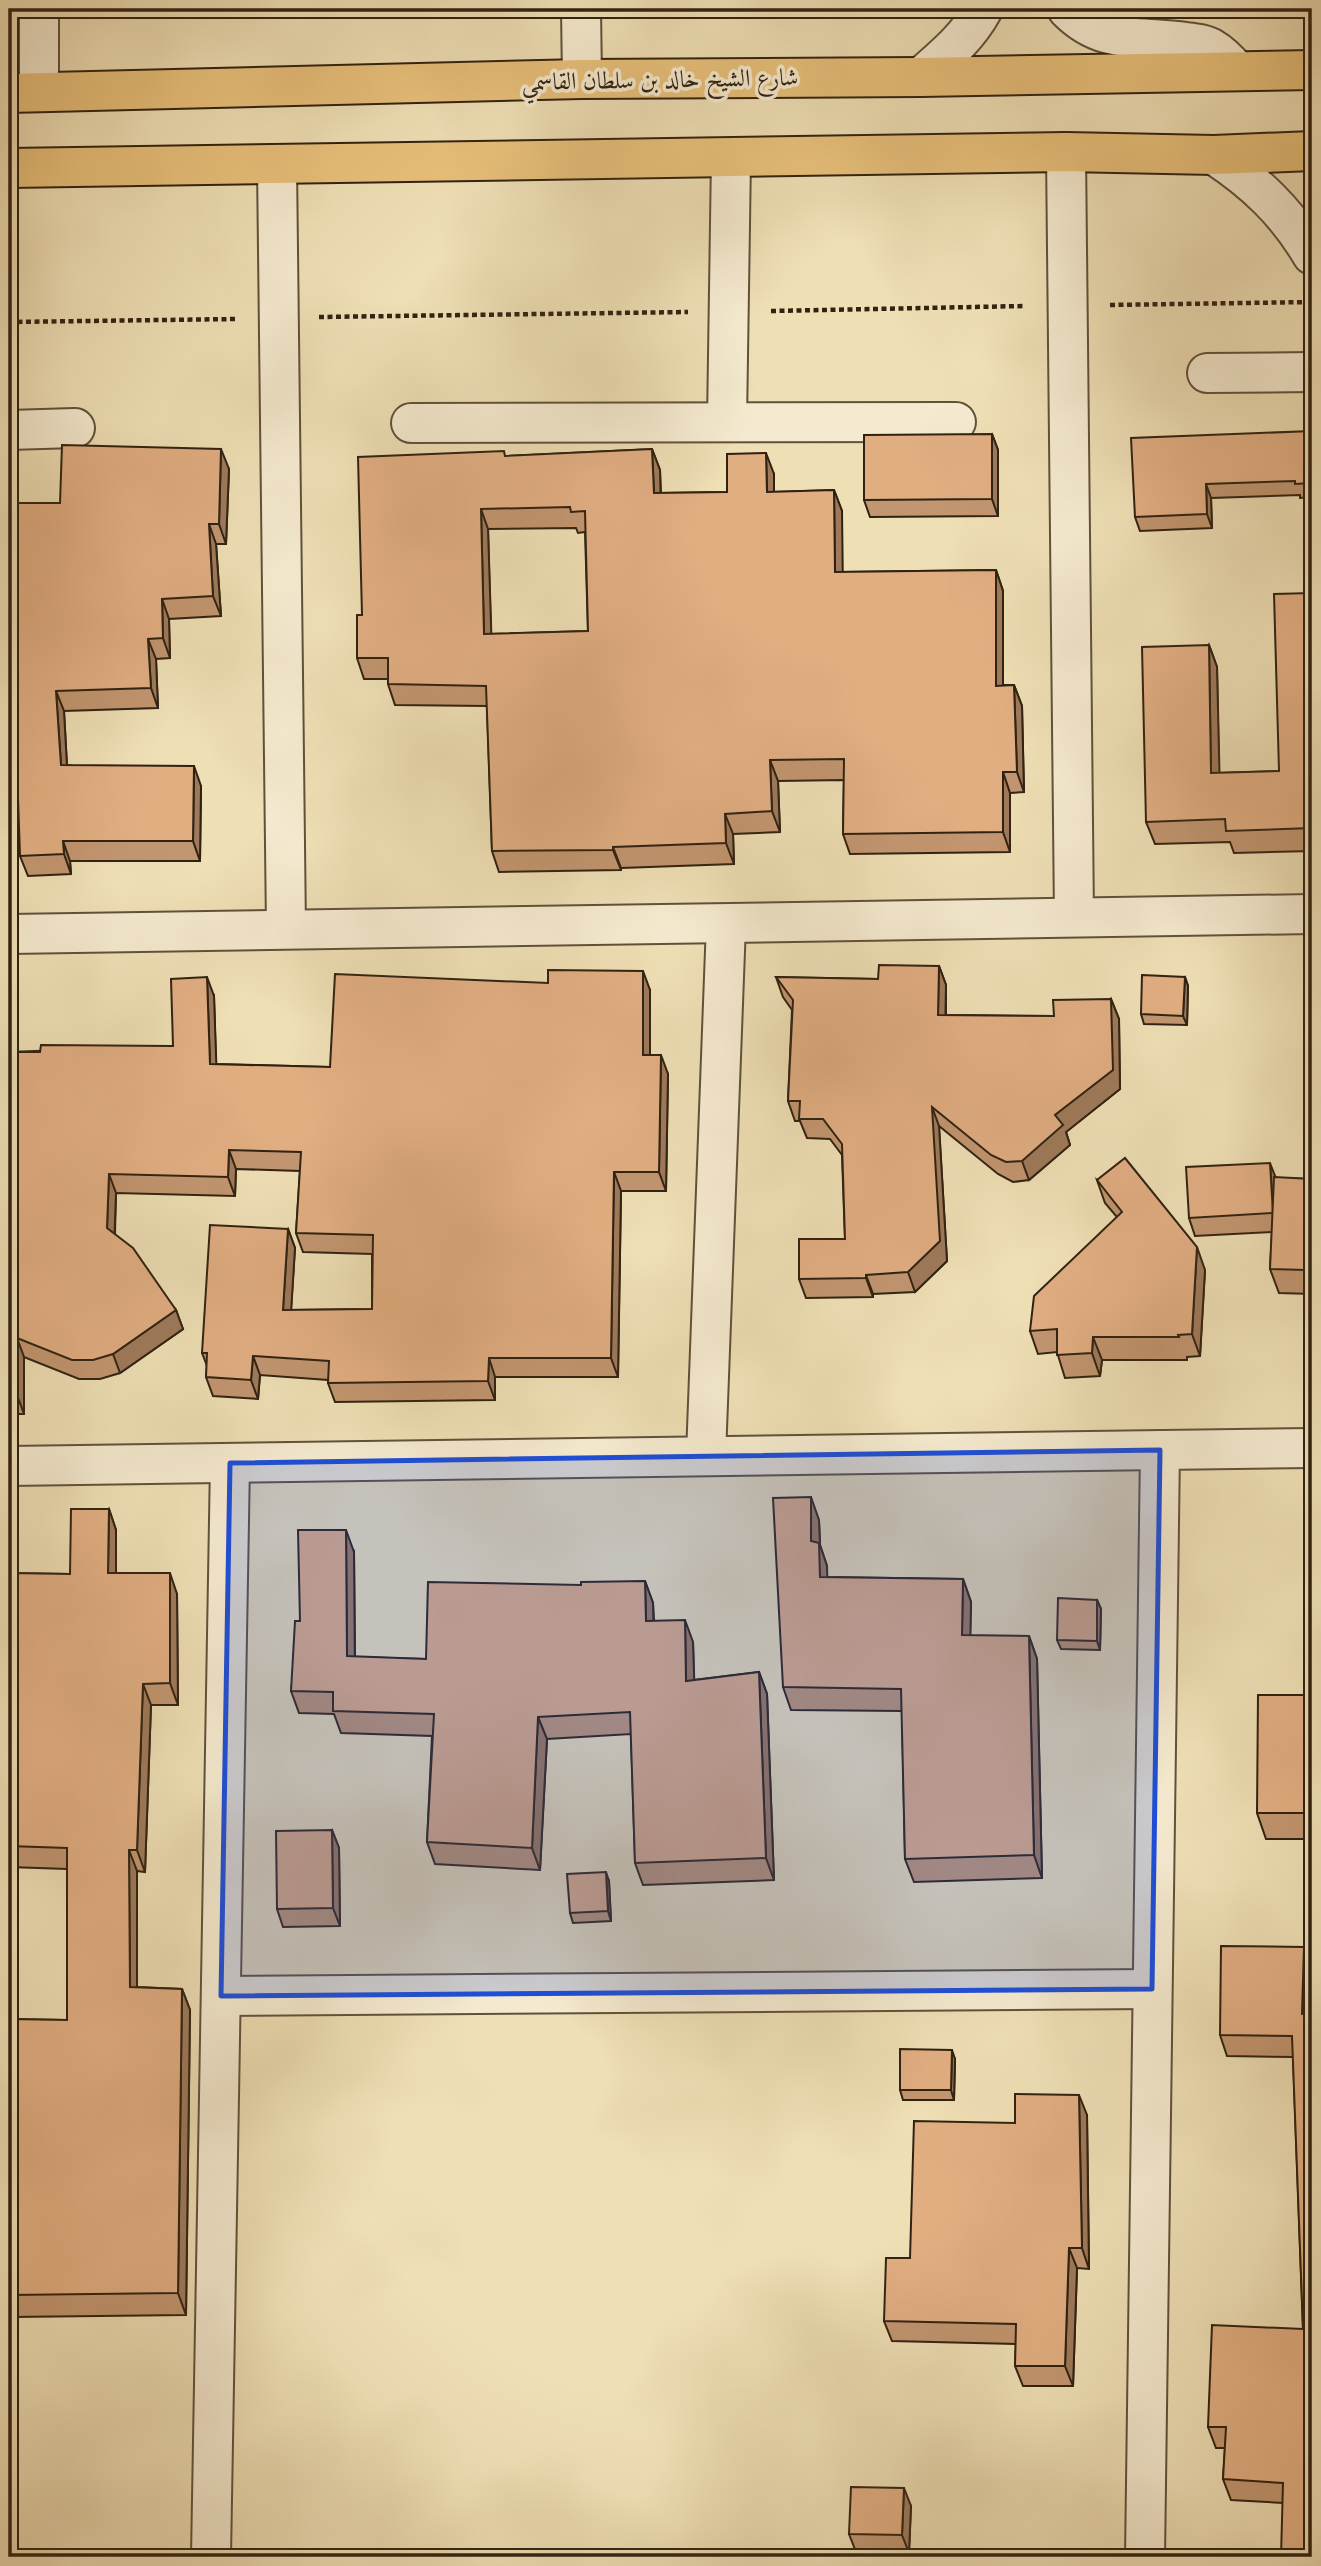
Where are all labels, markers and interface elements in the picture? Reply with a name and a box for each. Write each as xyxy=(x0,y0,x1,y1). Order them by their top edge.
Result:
street label: شارع الشيخ خالد بن سلطان القاسمي xyxy=(521,61,799,105)

